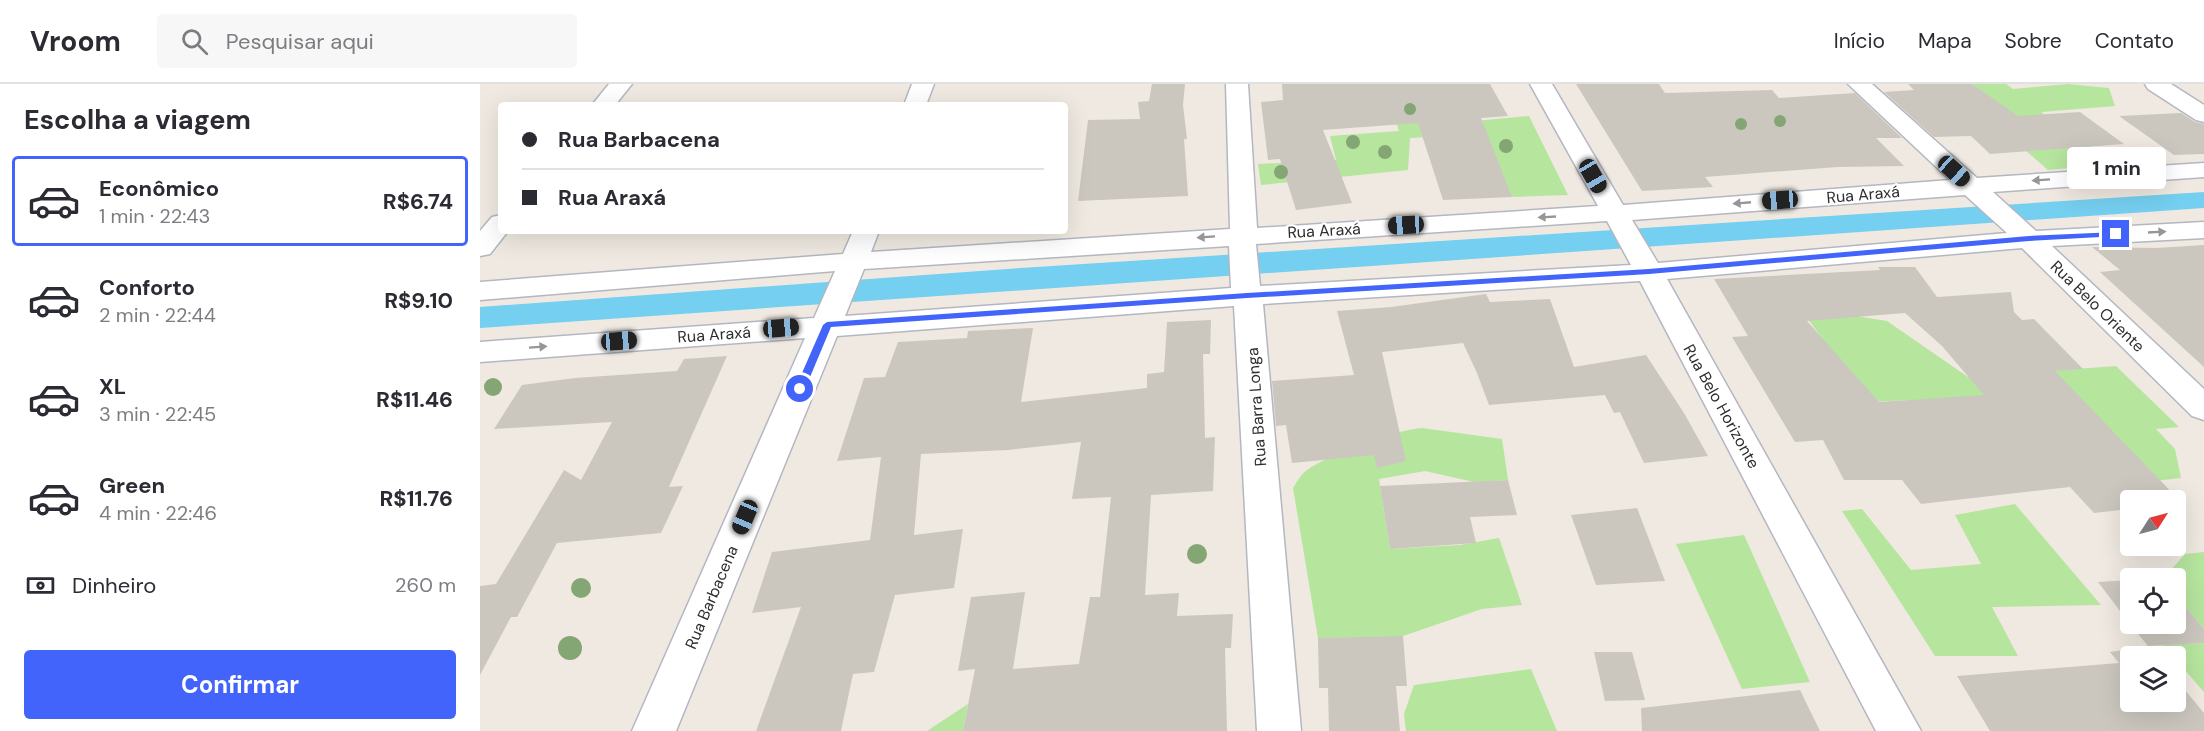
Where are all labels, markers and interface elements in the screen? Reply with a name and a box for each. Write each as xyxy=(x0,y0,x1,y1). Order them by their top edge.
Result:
search box xyxy=(157,14,577,68)
text: Vroom xyxy=(30,23,121,60)
icon: search xyxy=(178,25,211,58)
text: Pesquisar aqui xyxy=(226,27,374,56)
text: Início xyxy=(1834,27,1885,55)
text: Mapa xyxy=(1918,27,1972,55)
text: Sobre xyxy=(2005,27,2062,55)
text: Contato xyxy=(2095,27,2174,55)
text: Escolha a viagem xyxy=(24,102,251,137)
text: Rua Barbacena xyxy=(558,125,720,154)
callout: 1 min xyxy=(2066,147,2166,189)
car xyxy=(1935,152,1973,190)
text: 1 min xyxy=(2092,155,2141,181)
car xyxy=(1576,156,1610,196)
icon: car xyxy=(27,174,81,228)
text: Econômico xyxy=(99,174,219,203)
one-way arrow xyxy=(2031,176,2050,185)
street label: Rua Araxá xyxy=(1826,181,1901,208)
text: Rua Araxá xyxy=(558,183,666,212)
text: R$6.74 xyxy=(383,187,453,216)
car xyxy=(1761,190,1799,210)
one-way arrow xyxy=(1732,198,1751,208)
text: 1 min · 22:43 xyxy=(99,203,210,229)
one-way arrow xyxy=(1538,212,1557,222)
car xyxy=(1388,215,1424,235)
street label: Rua Araxá xyxy=(1287,218,1361,243)
route end xyxy=(2102,220,2129,247)
one-way arrow xyxy=(2148,228,2167,237)
one-way arrow xyxy=(1196,233,1215,242)
street label: Rua Belo Oriente xyxy=(2046,256,2149,357)
icon: car xyxy=(27,273,81,327)
text: Conforto xyxy=(99,273,195,302)
text: R$9.10 xyxy=(384,286,453,315)
text: 2 min · 22:44 xyxy=(99,302,216,328)
car xyxy=(762,317,800,339)
street label: Rua Araxá xyxy=(677,321,751,348)
car xyxy=(600,331,638,351)
street label: Rua Belo Horizonte xyxy=(1679,340,1764,472)
one-way arrow xyxy=(529,342,548,352)
street label: Rua Barra Longa xyxy=(1242,347,1271,467)
icon: car xyxy=(27,372,81,426)
text: XL xyxy=(99,372,126,401)
route start xyxy=(786,375,813,402)
text: R$11.46 xyxy=(376,385,453,414)
text: 3 min · 22:45 xyxy=(99,401,216,427)
icon: car xyxy=(27,471,81,525)
text: Green xyxy=(99,471,165,500)
text: R$11.76 xyxy=(379,484,453,513)
north arrow xyxy=(2120,490,2186,556)
map controls xyxy=(2120,490,2186,712)
car xyxy=(730,497,760,537)
text: 4 min · 22:46 xyxy=(99,500,217,526)
street label: Rua Barbacena xyxy=(680,542,743,652)
button: locate xyxy=(2120,568,2186,634)
icon: cash xyxy=(24,569,57,602)
text: Dinheiro xyxy=(72,571,156,600)
text: 260 m xyxy=(395,572,456,598)
button: layers xyxy=(2120,646,2186,712)
button: Confirmar xyxy=(24,650,456,719)

